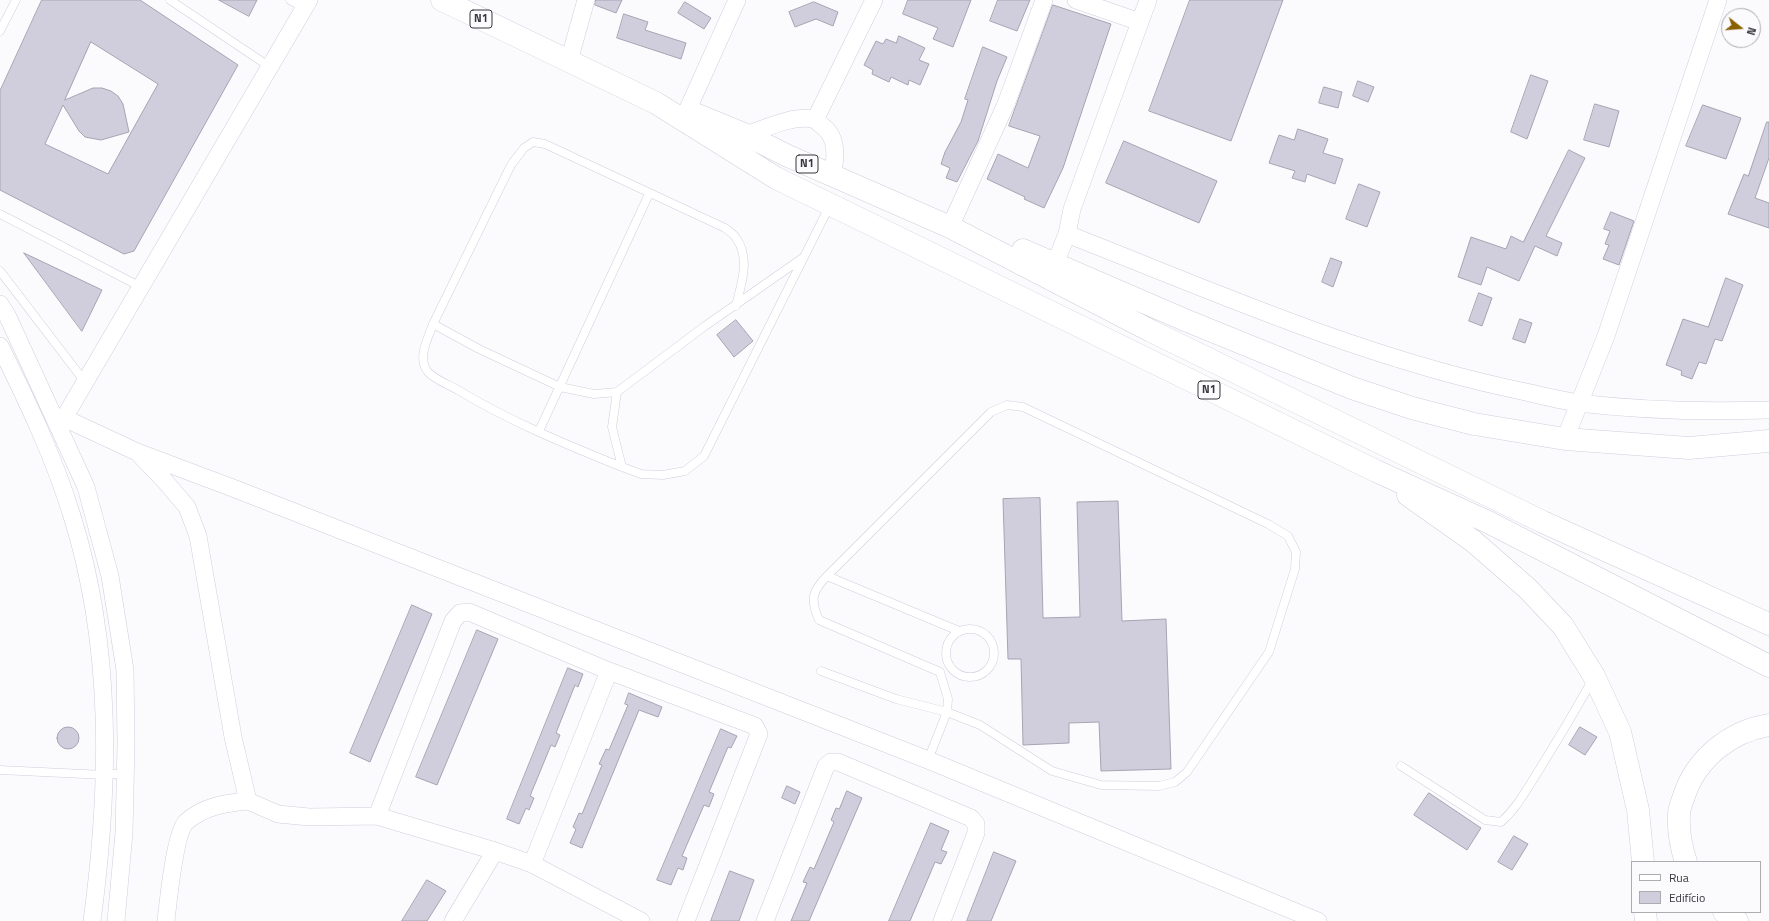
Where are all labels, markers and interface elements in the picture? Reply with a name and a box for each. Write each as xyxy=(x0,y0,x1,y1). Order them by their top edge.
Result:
north arrow xyxy=(1721,8,1761,48)
road number: N1 xyxy=(470,10,492,28)
text: N xyxy=(1743,25,1760,37)
road number: N1 xyxy=(796,155,818,173)
road number: N1 xyxy=(1198,381,1220,399)
legend xyxy=(1631,861,1761,913)
text: Rua xyxy=(1669,868,1689,887)
text: Edifício xyxy=(1669,888,1705,907)

